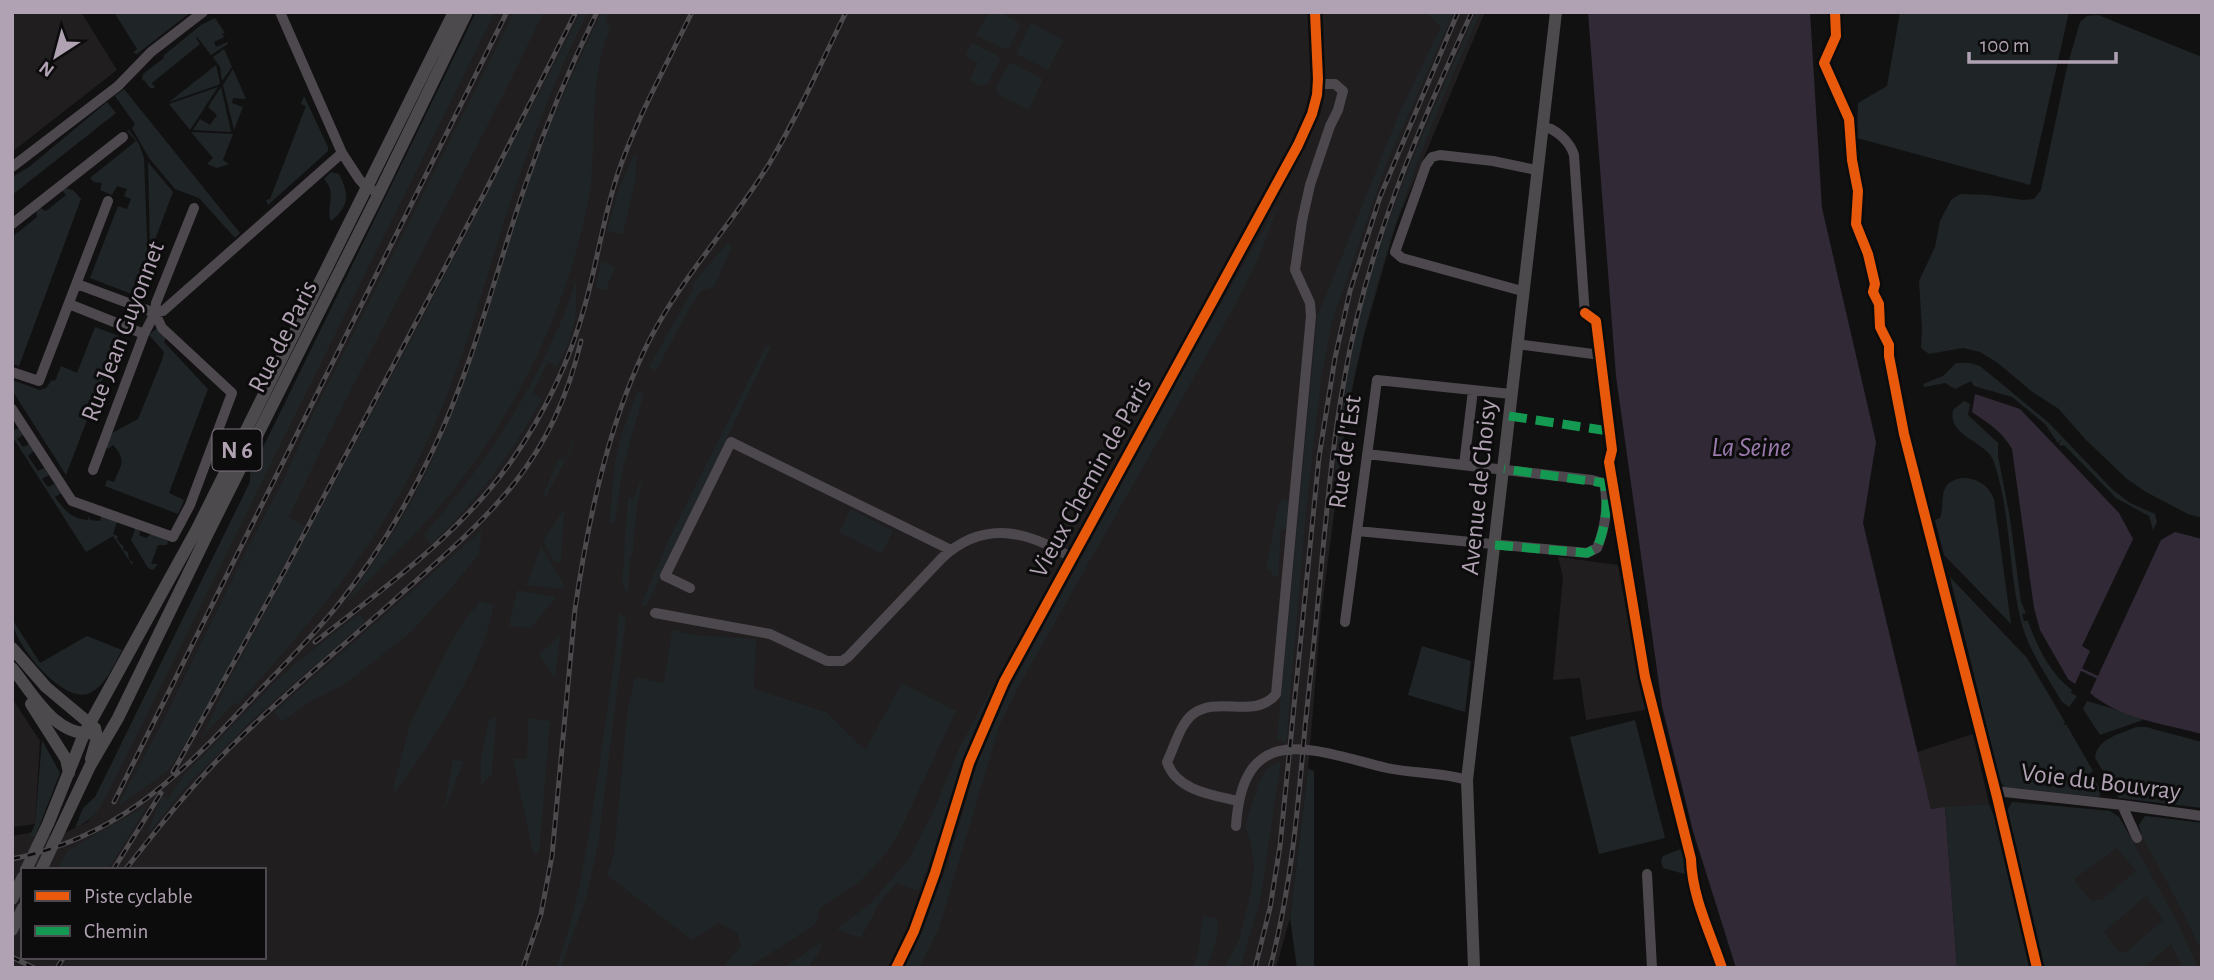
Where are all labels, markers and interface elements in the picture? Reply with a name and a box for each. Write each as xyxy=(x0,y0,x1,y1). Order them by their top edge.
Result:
north arrow xyxy=(21,21,91,91)
scale bar xyxy=(1969,21,2116,65)
text: 100 m xyxy=(1980,35,2030,56)
text: N xyxy=(36,57,58,80)
street label: Rue Jean Guyonnet xyxy=(77,238,169,425)
street label: Rue de Paris xyxy=(244,276,322,397)
street label: Vieux Chemin de Paris xyxy=(1025,373,1157,582)
street label: Rue de l'Est xyxy=(1324,394,1366,511)
street label: Avenue de Choisy xyxy=(1457,398,1501,576)
road number: N 6 xyxy=(212,430,262,471)
water label: La Seine xyxy=(1711,434,1791,462)
street label: Voie du Bouvray xyxy=(2019,759,2182,805)
legend xyxy=(21,868,266,959)
text: Piste cyclable xyxy=(84,886,193,907)
text: Chemin xyxy=(84,921,148,942)

